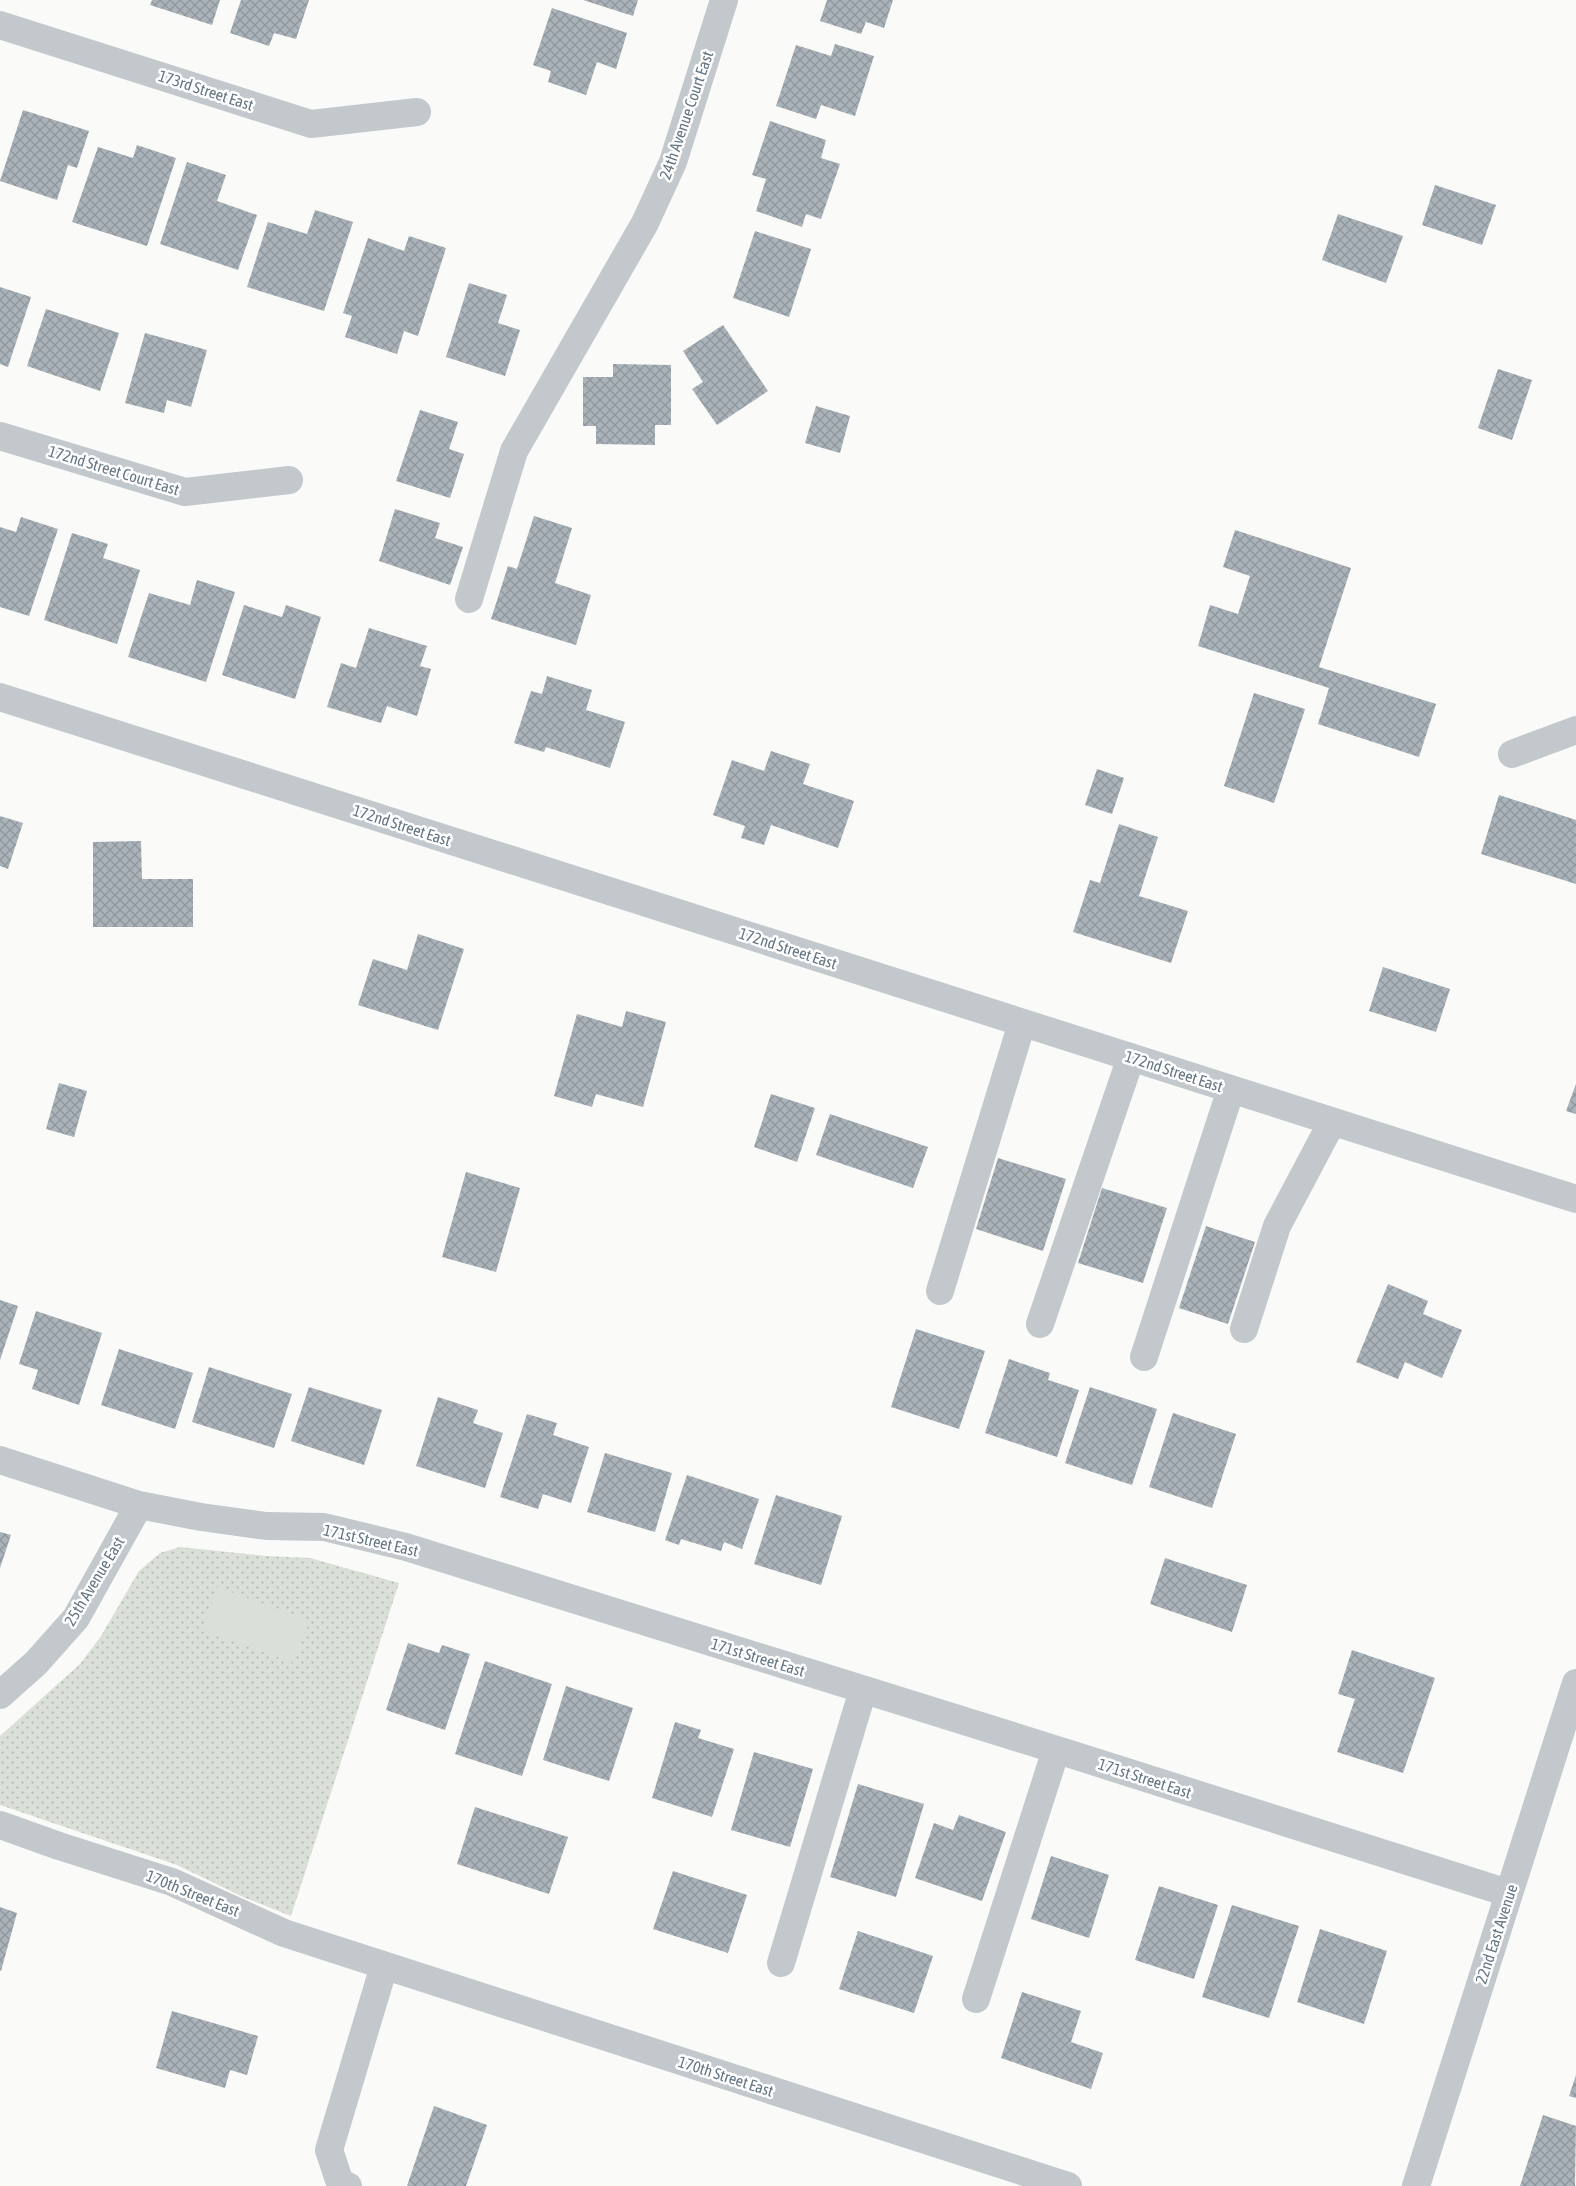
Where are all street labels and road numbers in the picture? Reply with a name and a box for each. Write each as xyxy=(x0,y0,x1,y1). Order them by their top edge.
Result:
street label: 24th Avenue Court East xyxy=(656,48,717,181)
street label: 173rd Street East xyxy=(156,66,256,114)
street label: 172nd Street Court East xyxy=(46,442,182,499)
street label: 172nd Street East xyxy=(351,801,454,849)
street label: 172nd Street East xyxy=(737,924,840,972)
street label: 172nd Street East xyxy=(1123,1047,1226,1095)
street label: 171st Street East xyxy=(322,1520,421,1560)
street label: 25th Avenue East xyxy=(60,1533,128,1629)
street label: 171st Street East xyxy=(709,1634,807,1680)
street label: 171st Street East xyxy=(1096,1754,1194,1802)
street label: 170th Street East xyxy=(144,1866,243,1920)
street label: 22nd East Avenue xyxy=(1471,1882,1521,1986)
street label: 170th Street East xyxy=(676,2052,776,2100)

